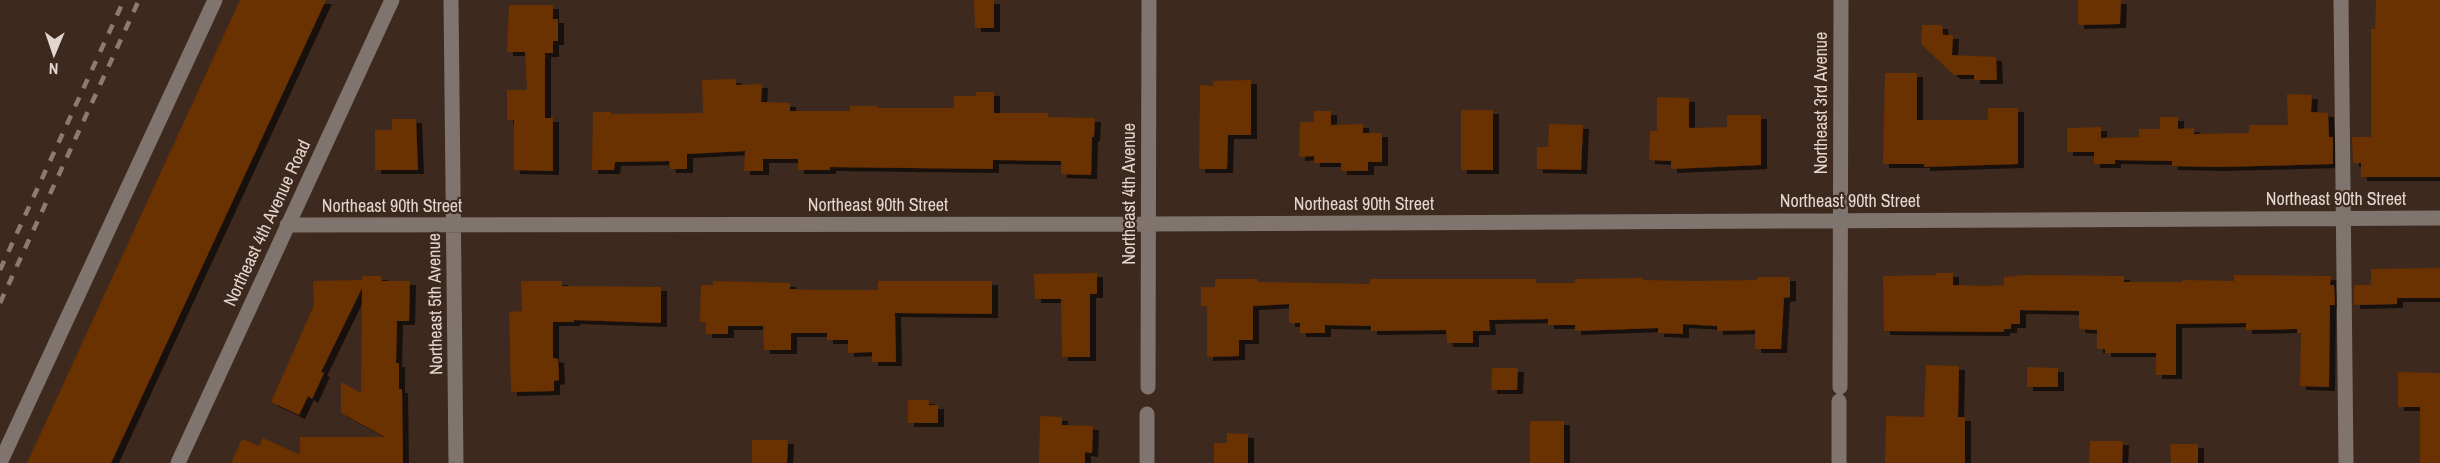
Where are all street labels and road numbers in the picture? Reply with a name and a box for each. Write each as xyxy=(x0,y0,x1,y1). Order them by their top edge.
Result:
street label: Northeast 3rd Avenue xyxy=(1808,32,1833,174)
street label: Northeast 4th Avenue xyxy=(1116,123,1141,265)
street label: Northeast 4th Avenue Road xyxy=(217,135,316,310)
street label: Northeast 90th Street xyxy=(2266,186,2406,211)
street label: Northeast 90th Street xyxy=(1780,188,1920,213)
street label: Northeast 90th Street xyxy=(1294,191,1434,216)
street label: Northeast 90th Street xyxy=(808,192,948,217)
street label: Northeast 90th Street xyxy=(322,193,462,218)
street label: Northeast 5th Avenue xyxy=(421,233,448,375)

